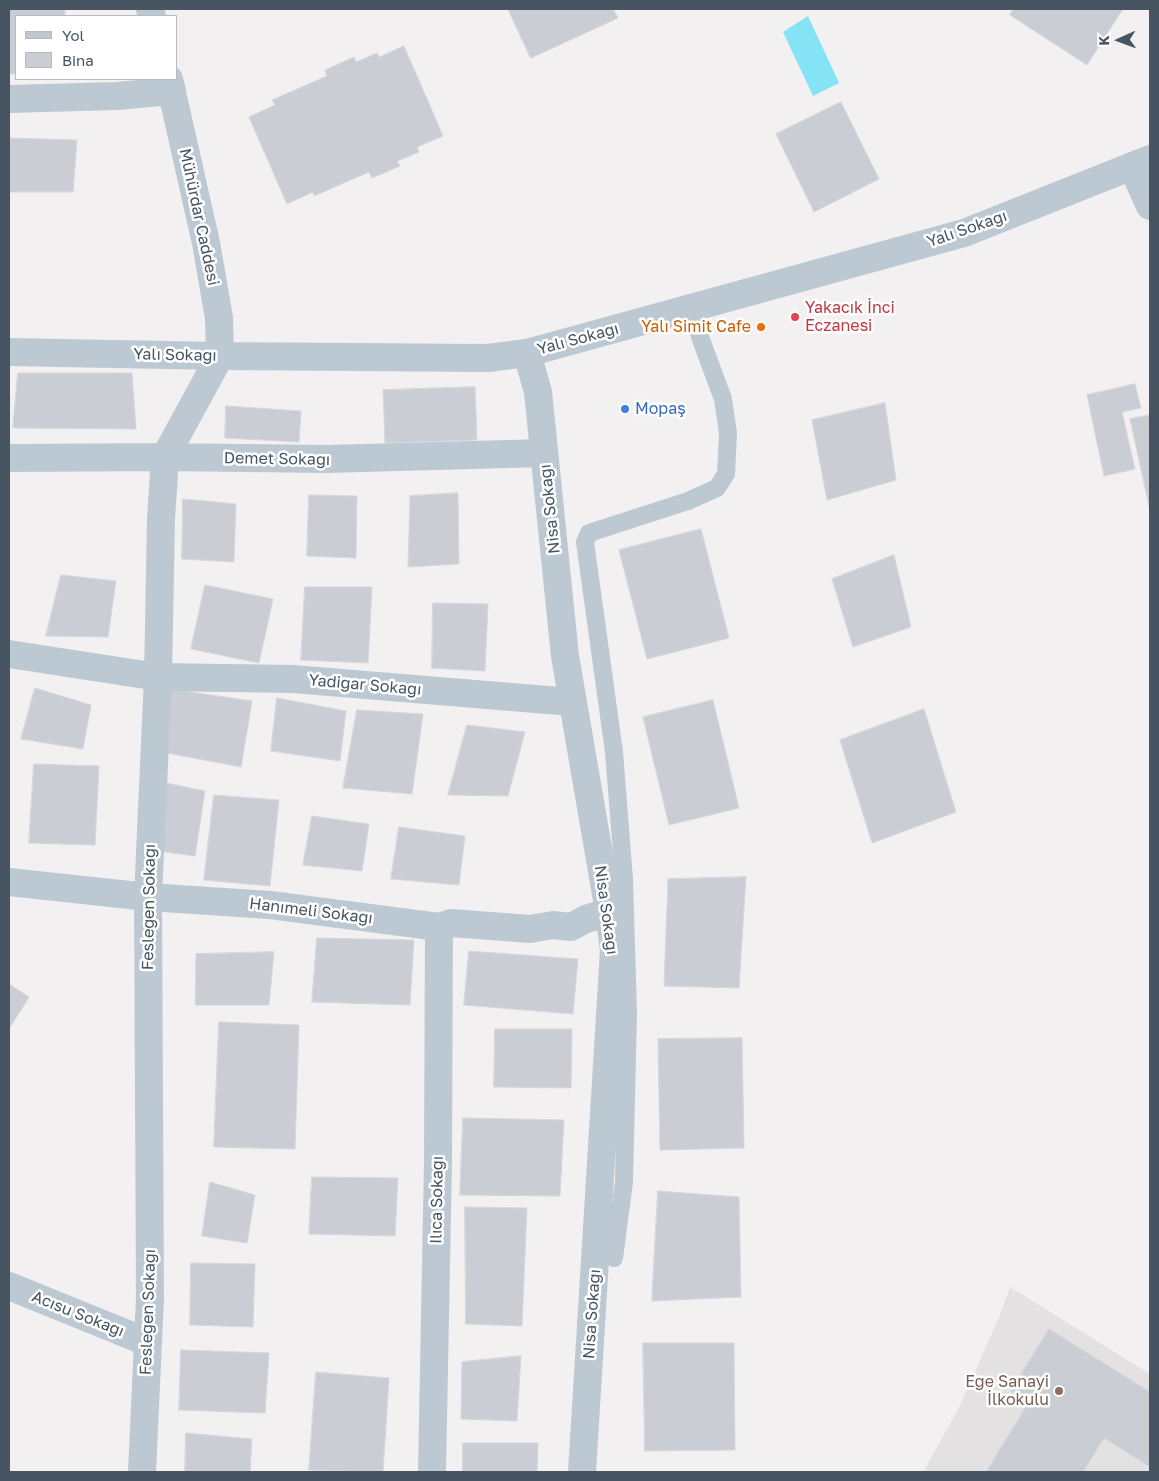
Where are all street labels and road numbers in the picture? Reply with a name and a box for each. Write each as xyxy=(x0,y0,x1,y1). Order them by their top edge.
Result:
street label: Mühürdar Caddesi xyxy=(175,147,223,287)
street label: Yalı Sokağı xyxy=(924,206,1010,252)
street label: Yalı Sokağı xyxy=(535,319,621,359)
street label: Yalı Sokağı xyxy=(133,345,217,365)
street label: Demet Sokağı xyxy=(224,448,330,470)
street label: Nisa Sokağı xyxy=(536,463,564,555)
street label: Yadigar Sokağı xyxy=(308,671,422,699)
street label: Fesleğen Sokağı xyxy=(138,844,160,970)
street label: Nisa Sokağı xyxy=(590,864,622,956)
street label: Hanımeli Sokağı xyxy=(248,894,374,928)
street label: Ilıca Sokağı xyxy=(427,1156,447,1244)
street label: Fesleğen Sokağı xyxy=(136,1249,160,1375)
street label: Nisa Sokağı xyxy=(579,1269,605,1359)
street label: Acısu Sokağı xyxy=(29,1287,127,1341)

